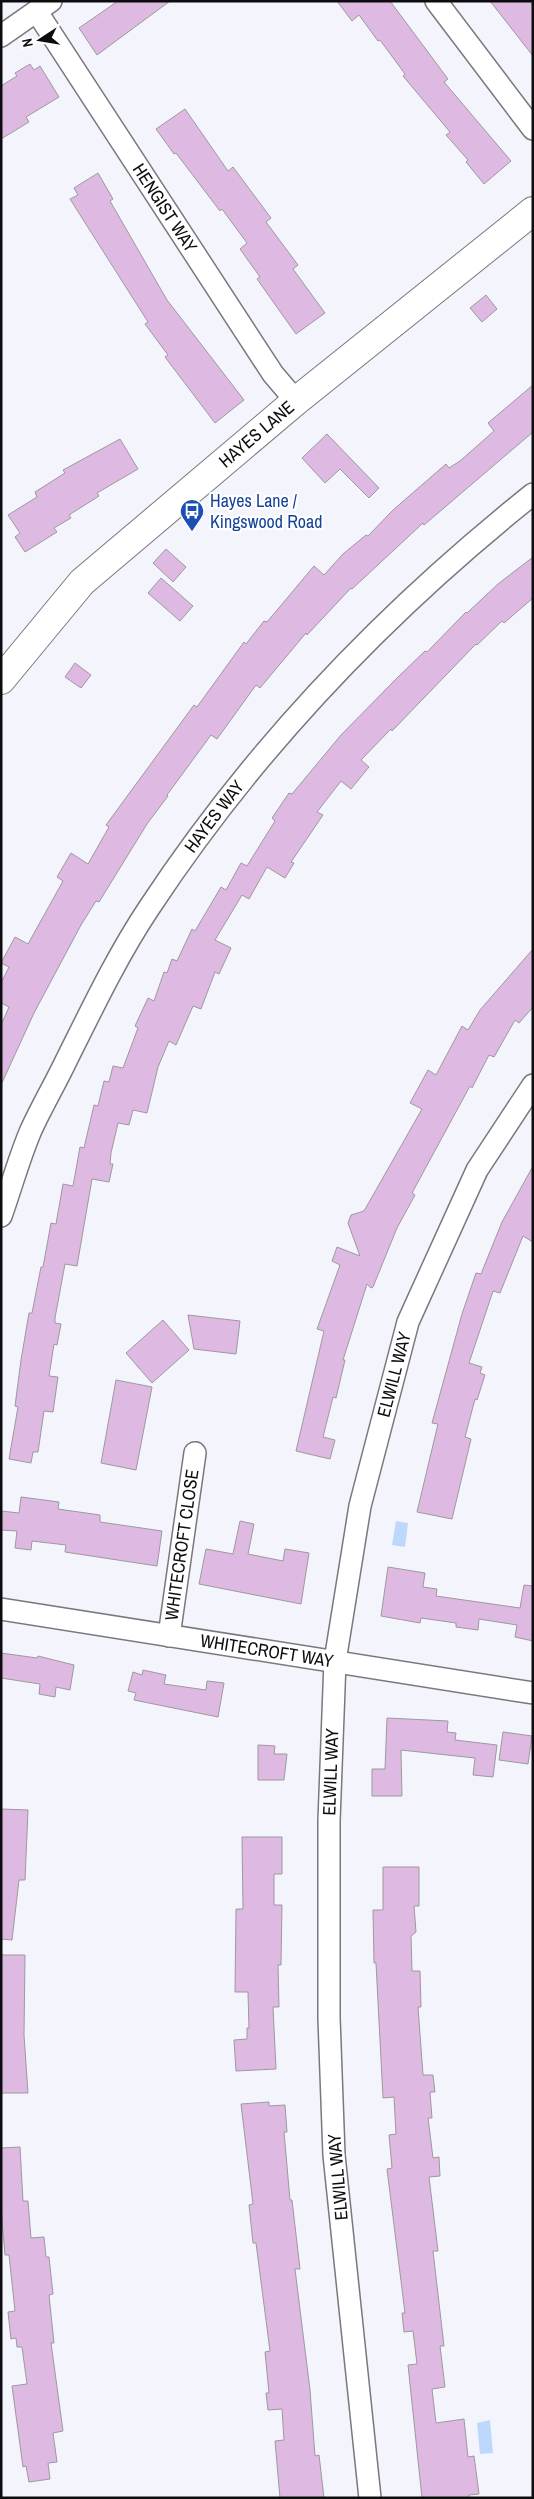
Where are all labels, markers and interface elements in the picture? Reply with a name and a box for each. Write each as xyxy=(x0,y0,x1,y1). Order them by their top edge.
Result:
north arrow xyxy=(15,15,65,65)
text: N xyxy=(18,37,37,49)
street label: HENGIST WAY xyxy=(127,158,203,257)
street label: HAYES LANE xyxy=(213,395,300,473)
place label: Hayes Lane / Kingswood Road xyxy=(210,488,322,534)
bus stop icon: Hayes Lane / Kingswood Road xyxy=(179,498,205,532)
street label: HAYES WAY xyxy=(178,775,250,858)
street label: ELWILL WAY xyxy=(371,1329,417,1420)
street label: WHITECROFT CLOSE xyxy=(158,1468,205,1622)
street label: WHITECROFT WAY xyxy=(198,1628,335,1673)
street label: ELWILL WAY xyxy=(316,1728,344,1816)
street label: ELWILL WAY xyxy=(321,2132,354,2221)

